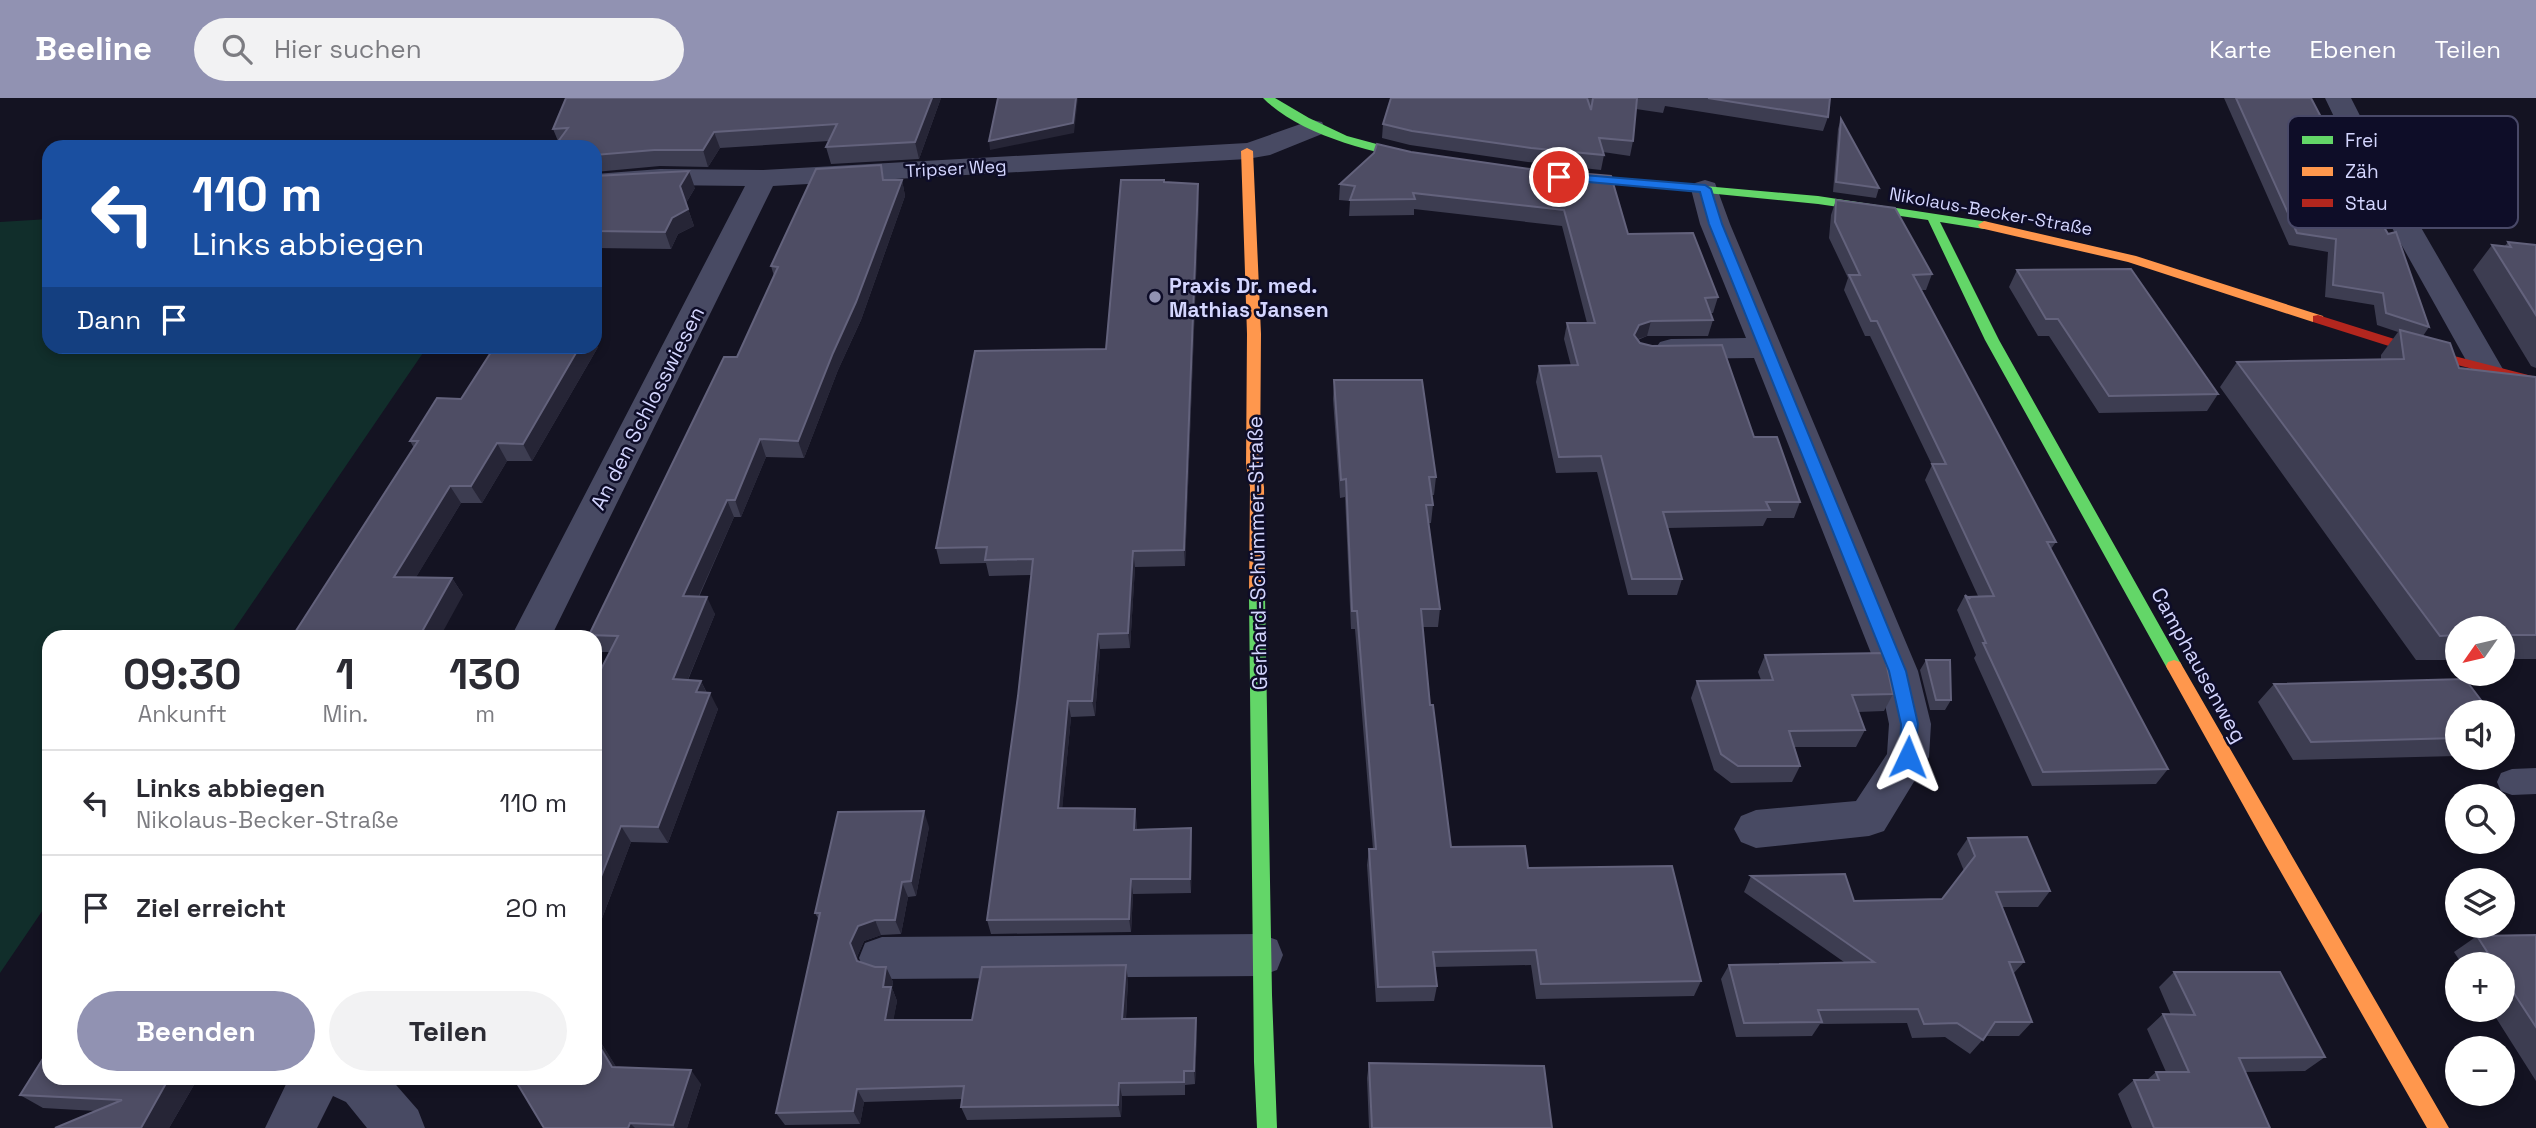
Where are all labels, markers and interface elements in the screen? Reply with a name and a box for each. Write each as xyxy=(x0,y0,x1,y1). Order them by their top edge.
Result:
search box xyxy=(194,18,684,81)
text: Beeline xyxy=(35,28,152,70)
icon: search xyxy=(218,30,256,68)
text: Hier suchen xyxy=(274,32,422,66)
text: Karte xyxy=(2209,34,2272,65)
text: Ebenen xyxy=(2310,34,2396,65)
text: Teilen xyxy=(2434,34,2501,65)
legend xyxy=(2288,116,2518,228)
text: Frei xyxy=(2345,128,2378,153)
pin xyxy=(1529,147,1589,207)
street label: Tripser Weg xyxy=(905,154,1007,182)
icon: arrive xyxy=(1540,158,1578,196)
text: Zäh xyxy=(2345,159,2379,184)
text: 110 m xyxy=(192,163,322,225)
icon: left xyxy=(77,168,168,259)
street label: Nikolaus-Becker-Straße xyxy=(1888,182,2094,240)
text: Stau xyxy=(2345,191,2388,216)
text: Links abbiegen xyxy=(192,224,424,264)
place label: Praxis Dr. med. Mathias Jansen xyxy=(1169,272,1329,323)
marker: Praxis Dr. med. Mathias Jansen xyxy=(1147,289,1163,305)
icon: arrive xyxy=(155,301,193,339)
street label: An den Schlosswiesen xyxy=(584,302,710,514)
text: Dann xyxy=(77,303,141,337)
street label: Gerhard-Schümmer-Straße xyxy=(1241,416,1273,690)
street label: Camphausenweg xyxy=(2145,583,2253,747)
north arrow xyxy=(2445,616,2515,686)
map controls xyxy=(2445,616,2515,1106)
text: 09:30 xyxy=(123,648,242,701)
text: 1 xyxy=(336,648,355,701)
text: 130 xyxy=(449,648,521,701)
text: Ankunft xyxy=(138,699,227,729)
text: Min. xyxy=(323,699,368,729)
text: m xyxy=(475,699,495,729)
button: sound xyxy=(2445,700,2515,770)
position arrow xyxy=(1871,720,1945,794)
text: Links abbiegen xyxy=(136,771,325,805)
icon: left xyxy=(77,784,115,822)
button: search xyxy=(2445,784,2515,854)
text: 110 m xyxy=(500,786,567,820)
text: Nikolaus-Becker-Straße xyxy=(136,805,399,835)
button: layers xyxy=(2445,868,2515,938)
icon: arrive xyxy=(77,889,115,927)
text: Ziel erreicht xyxy=(136,891,286,925)
text: 20 m xyxy=(506,891,567,925)
button: + xyxy=(2445,952,2515,1022)
button: Beenden xyxy=(77,991,315,1071)
button: Teilen xyxy=(329,991,567,1071)
button: − xyxy=(2445,1036,2515,1106)

